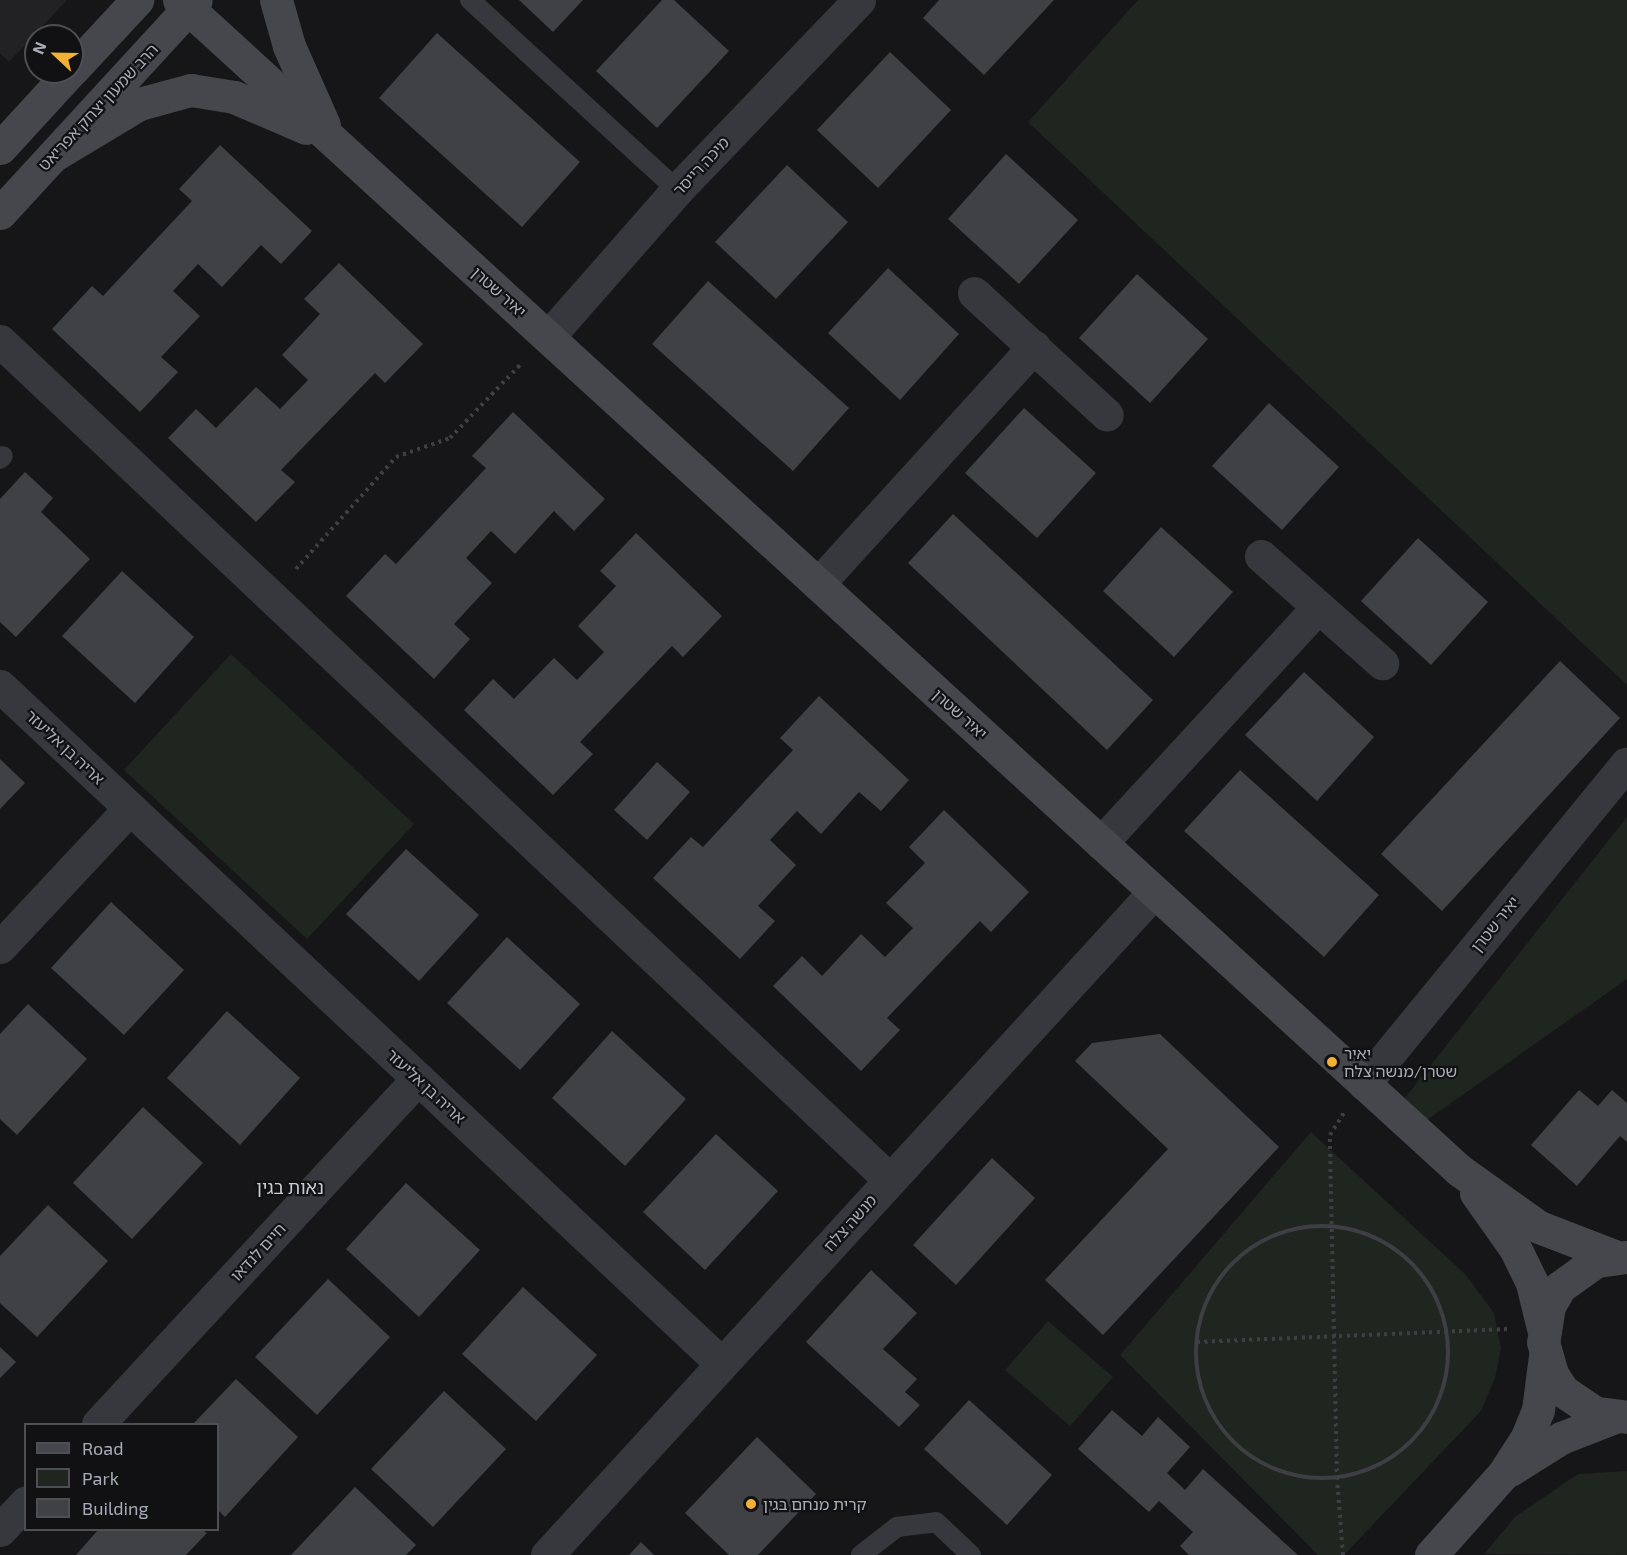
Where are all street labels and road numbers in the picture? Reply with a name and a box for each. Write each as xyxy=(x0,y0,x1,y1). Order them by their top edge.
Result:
street label: הרב שמעון יצחק אפריאט xyxy=(34,40,162,174)
street label: מיכה רייסר xyxy=(669,133,733,199)
street label: יאיר שטרן xyxy=(468,263,530,321)
street label: יאיר שטרן xyxy=(929,685,991,743)
street label: אריה בן אליעזר xyxy=(22,706,108,788)
street label: יאיר שטרן xyxy=(1467,892,1523,956)
street label: אריה בן אליעזר xyxy=(383,1045,469,1127)
street label: מנשה צלח xyxy=(820,1191,880,1255)
street label: חיים לנדאו xyxy=(226,1219,290,1285)

